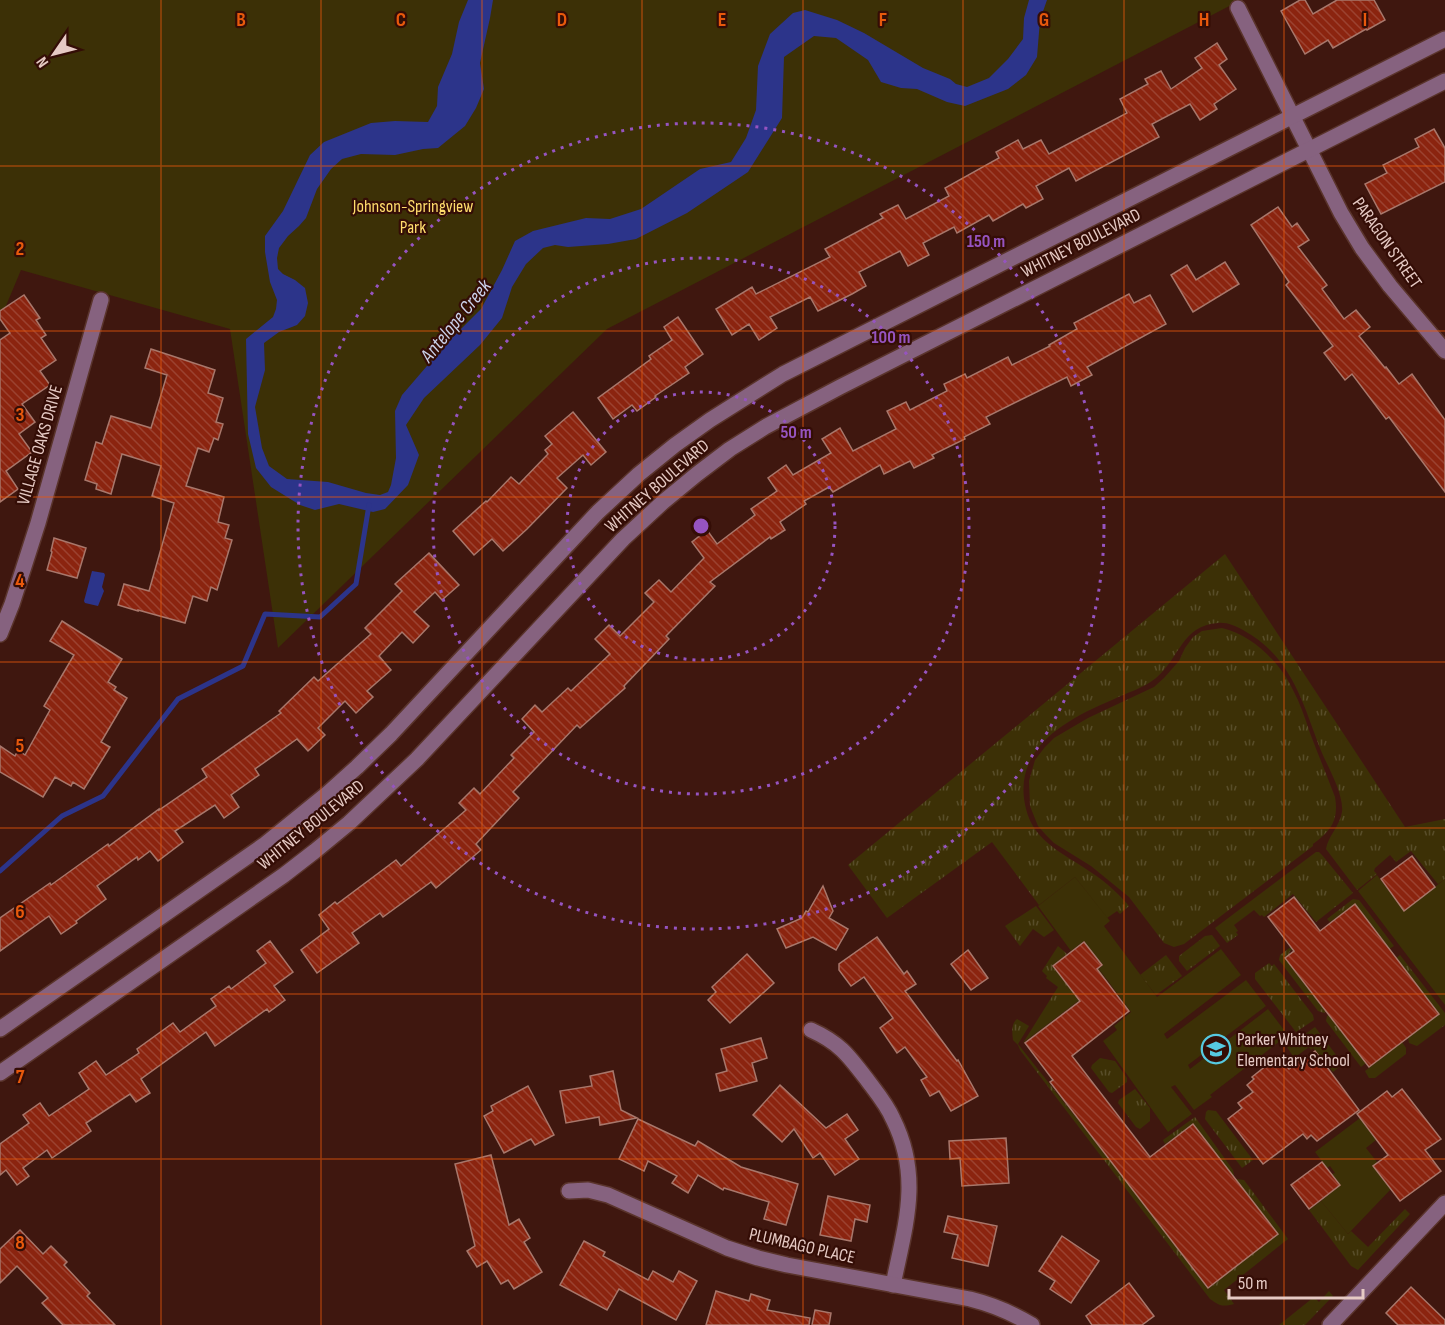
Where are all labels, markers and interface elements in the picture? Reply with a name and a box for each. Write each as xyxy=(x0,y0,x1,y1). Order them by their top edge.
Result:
text: B xyxy=(236,8,246,32)
text: C xyxy=(396,8,406,32)
text: D xyxy=(557,8,567,32)
text: E xyxy=(718,8,726,32)
text: F xyxy=(879,8,887,32)
text: G xyxy=(1039,8,1049,32)
text: H xyxy=(1199,8,1209,32)
text: I xyxy=(1363,8,1367,32)
north arrow xyxy=(24,24,84,84)
text: N xyxy=(33,53,53,71)
street label: PARAGON STREET xyxy=(1348,194,1426,292)
park label: Johnson-Springview Park xyxy=(352,196,473,238)
street label: WHITNEY BOULEVARD xyxy=(1018,204,1144,282)
text: 150 m xyxy=(967,231,1005,252)
text: 2 xyxy=(16,237,24,261)
water label: Antelope Creek xyxy=(415,274,497,368)
text: 100 m xyxy=(872,327,911,348)
street label: VILLAGE OAKS DRIVE xyxy=(13,383,67,507)
text: 3 xyxy=(16,403,25,427)
text: 50 m xyxy=(780,422,812,443)
street label: WHITNEY BOULEVARD xyxy=(601,435,713,537)
centre of rings xyxy=(691,516,711,536)
text: 4 xyxy=(15,569,25,593)
text: 5 xyxy=(16,734,25,758)
street label: WHITNEY BOULEVARD xyxy=(253,776,369,874)
text: 6 xyxy=(15,900,25,924)
place label: Parker Whitney Elementary School xyxy=(1237,1029,1350,1071)
school or university icon: Parker Whitney Elementary School xyxy=(1200,1033,1232,1065)
text: 7 xyxy=(16,1065,25,1089)
street label: PLUMBAGO PLACE xyxy=(747,1224,857,1268)
text: 8 xyxy=(15,1231,25,1255)
scale bar xyxy=(1229,1262,1362,1300)
text: 50 m xyxy=(1238,1273,1268,1294)

